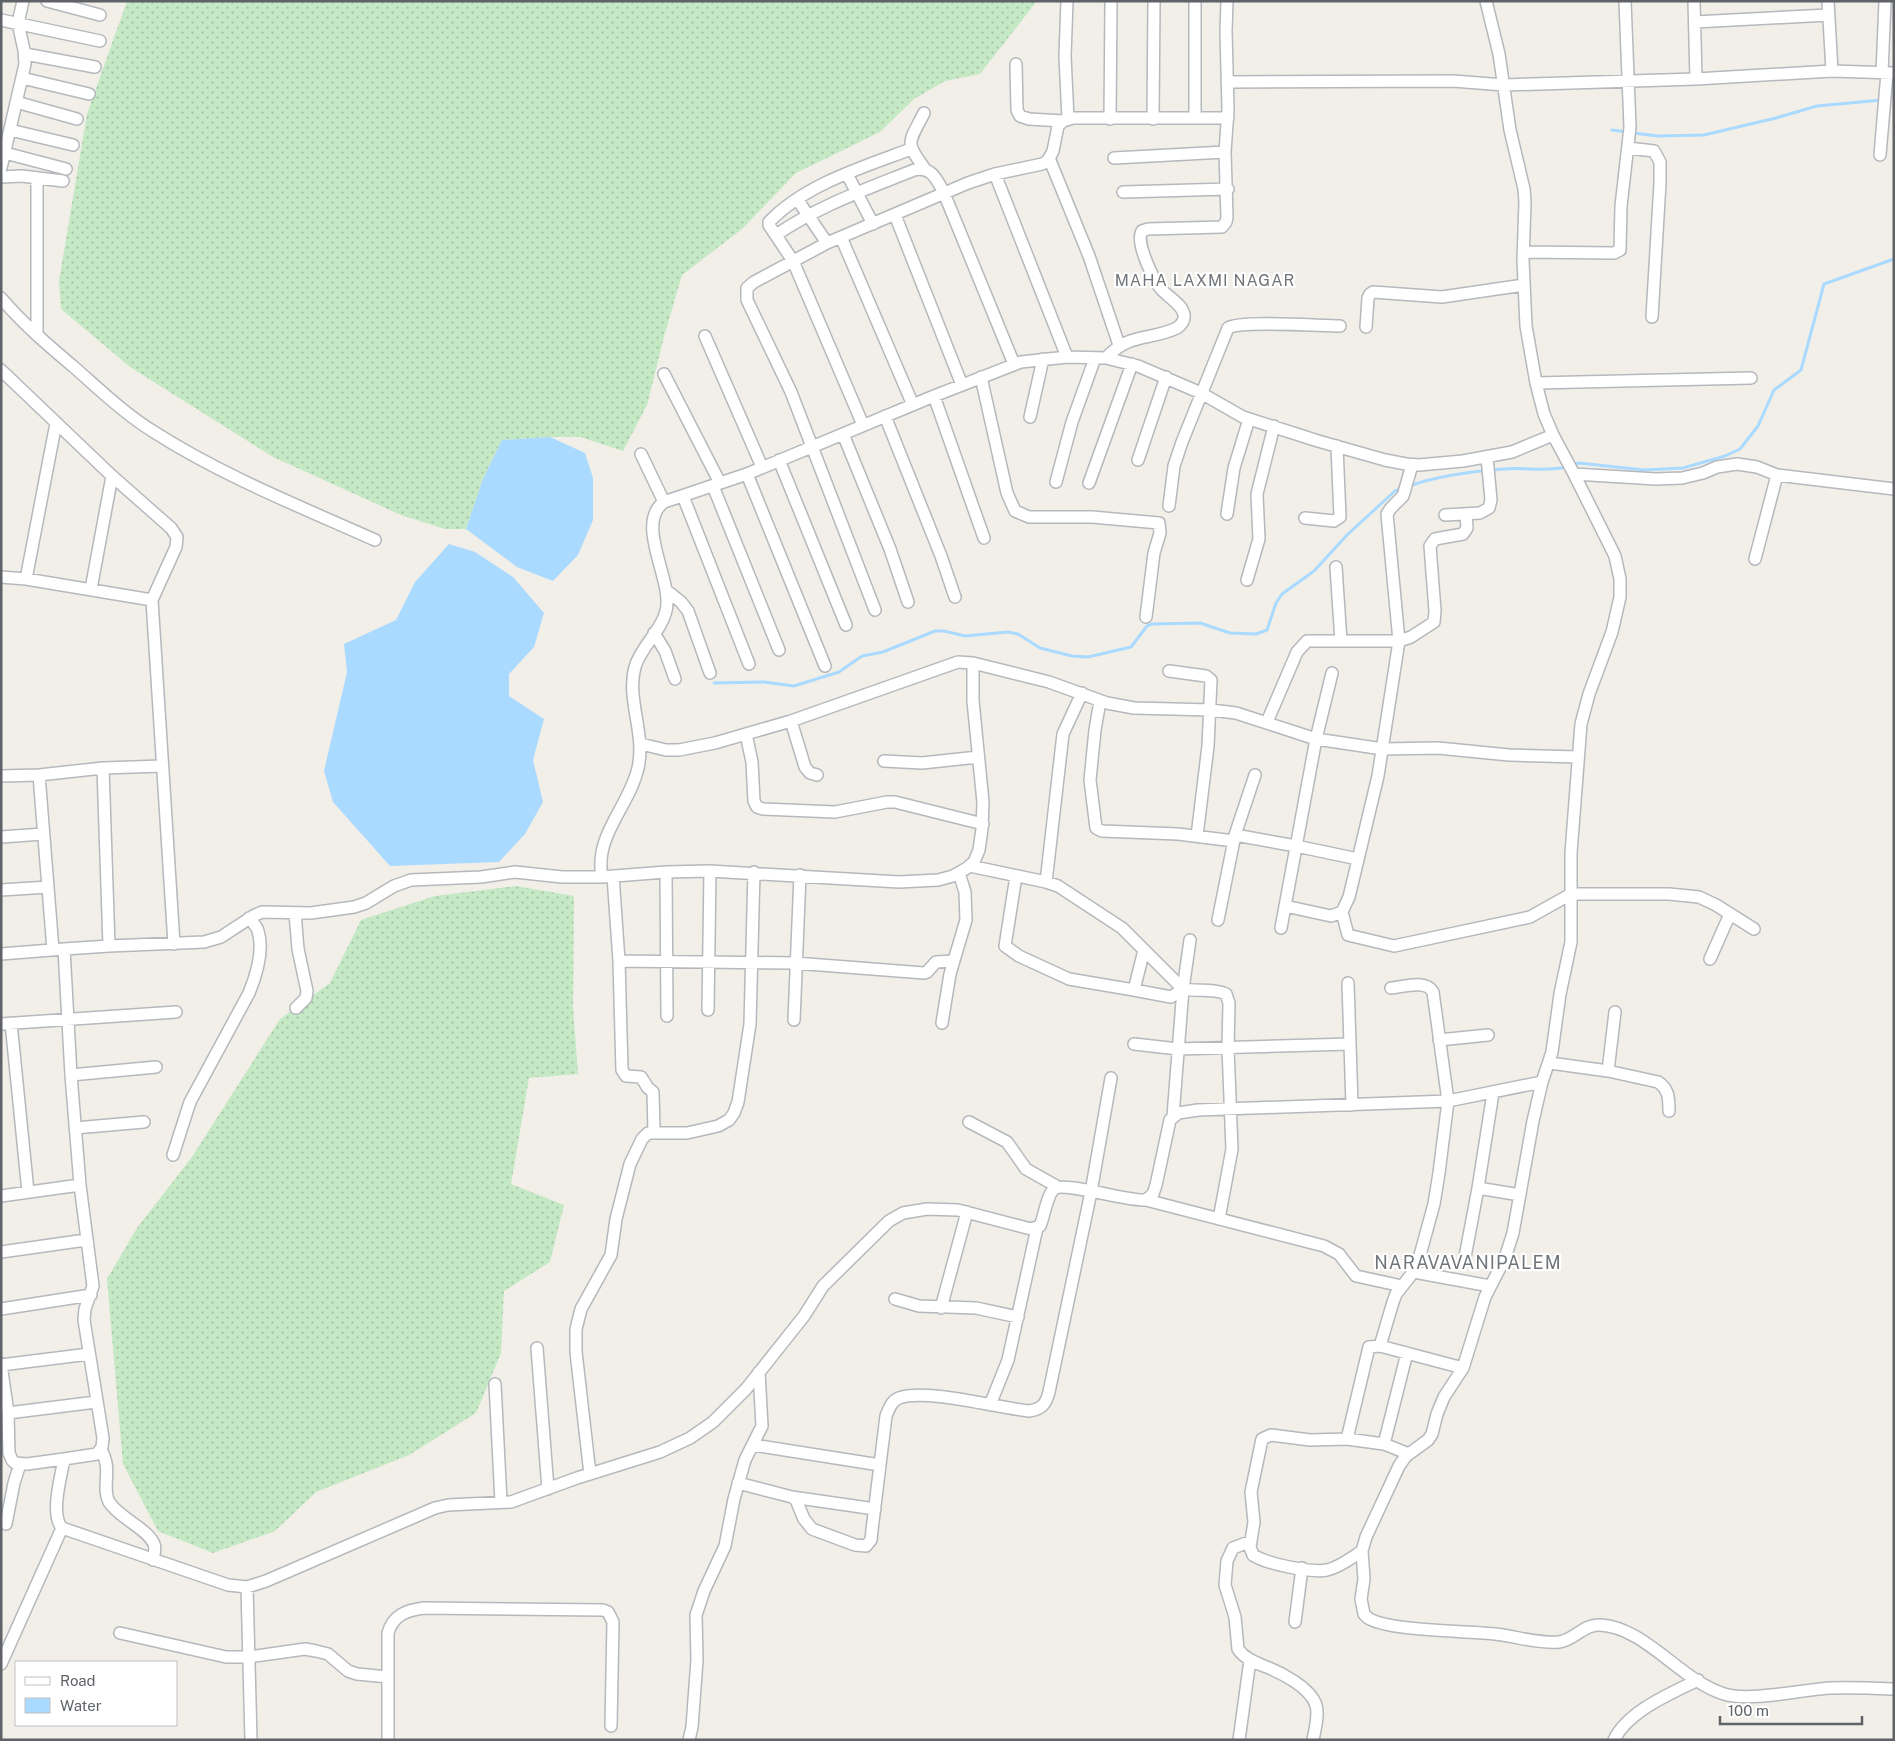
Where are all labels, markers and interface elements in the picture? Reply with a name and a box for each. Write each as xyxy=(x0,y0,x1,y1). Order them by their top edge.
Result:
district label: MAHA LAXMI NAGAR xyxy=(1115,271,1295,290)
district label: NARAVAVANIPALEM xyxy=(1374,1252,1562,1273)
legend xyxy=(15,1661,178,1726)
text: Road xyxy=(60,1672,96,1689)
scale bar xyxy=(1720,1694,1862,1726)
text: Water xyxy=(60,1697,102,1714)
text: 100 m xyxy=(1728,1702,1769,1719)

